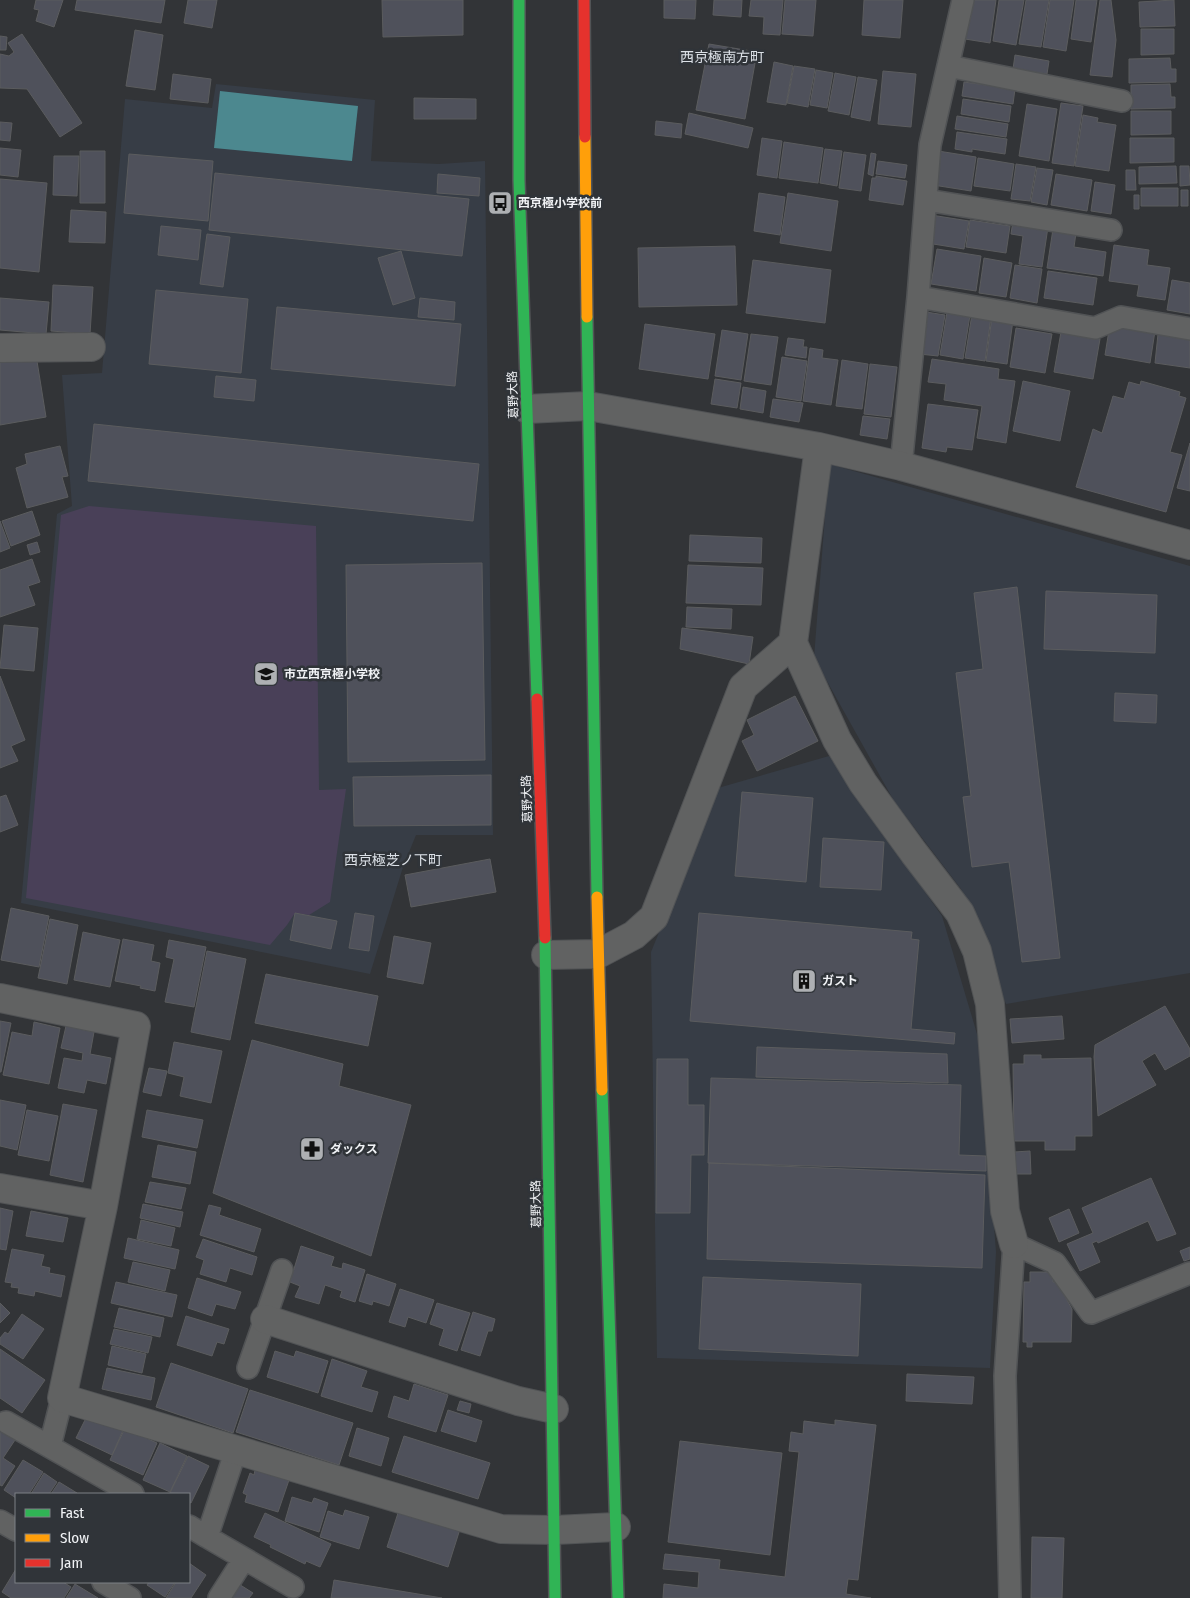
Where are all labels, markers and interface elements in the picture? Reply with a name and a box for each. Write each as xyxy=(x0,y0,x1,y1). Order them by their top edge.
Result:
district label: 西京極南方町 xyxy=(680,49,764,66)
bus stop icon: 西京極小学校前 xyxy=(487,190,513,216)
place label: 西京極小学校前 xyxy=(518,196,602,210)
street label: 葛野大路 xyxy=(505,371,521,419)
school or university icon: 市立西京極小学校 xyxy=(253,661,279,687)
place label: 市立西京極小学校 xyxy=(284,667,380,681)
street label: 葛野大路 xyxy=(519,775,535,823)
district label: 西京極芝ノ下町 xyxy=(344,852,442,869)
building icon: ガスト xyxy=(791,968,817,994)
place label: ガスト xyxy=(822,974,858,988)
pharmacy icon: ダックス xyxy=(299,1136,325,1162)
place label: ダックス xyxy=(330,1142,378,1156)
street label: 葛野大路 xyxy=(529,1180,543,1228)
legend xyxy=(15,1493,190,1583)
text: Fast xyxy=(60,1504,84,1522)
text: Slow xyxy=(60,1529,89,1547)
text: Jam xyxy=(60,1554,83,1572)

